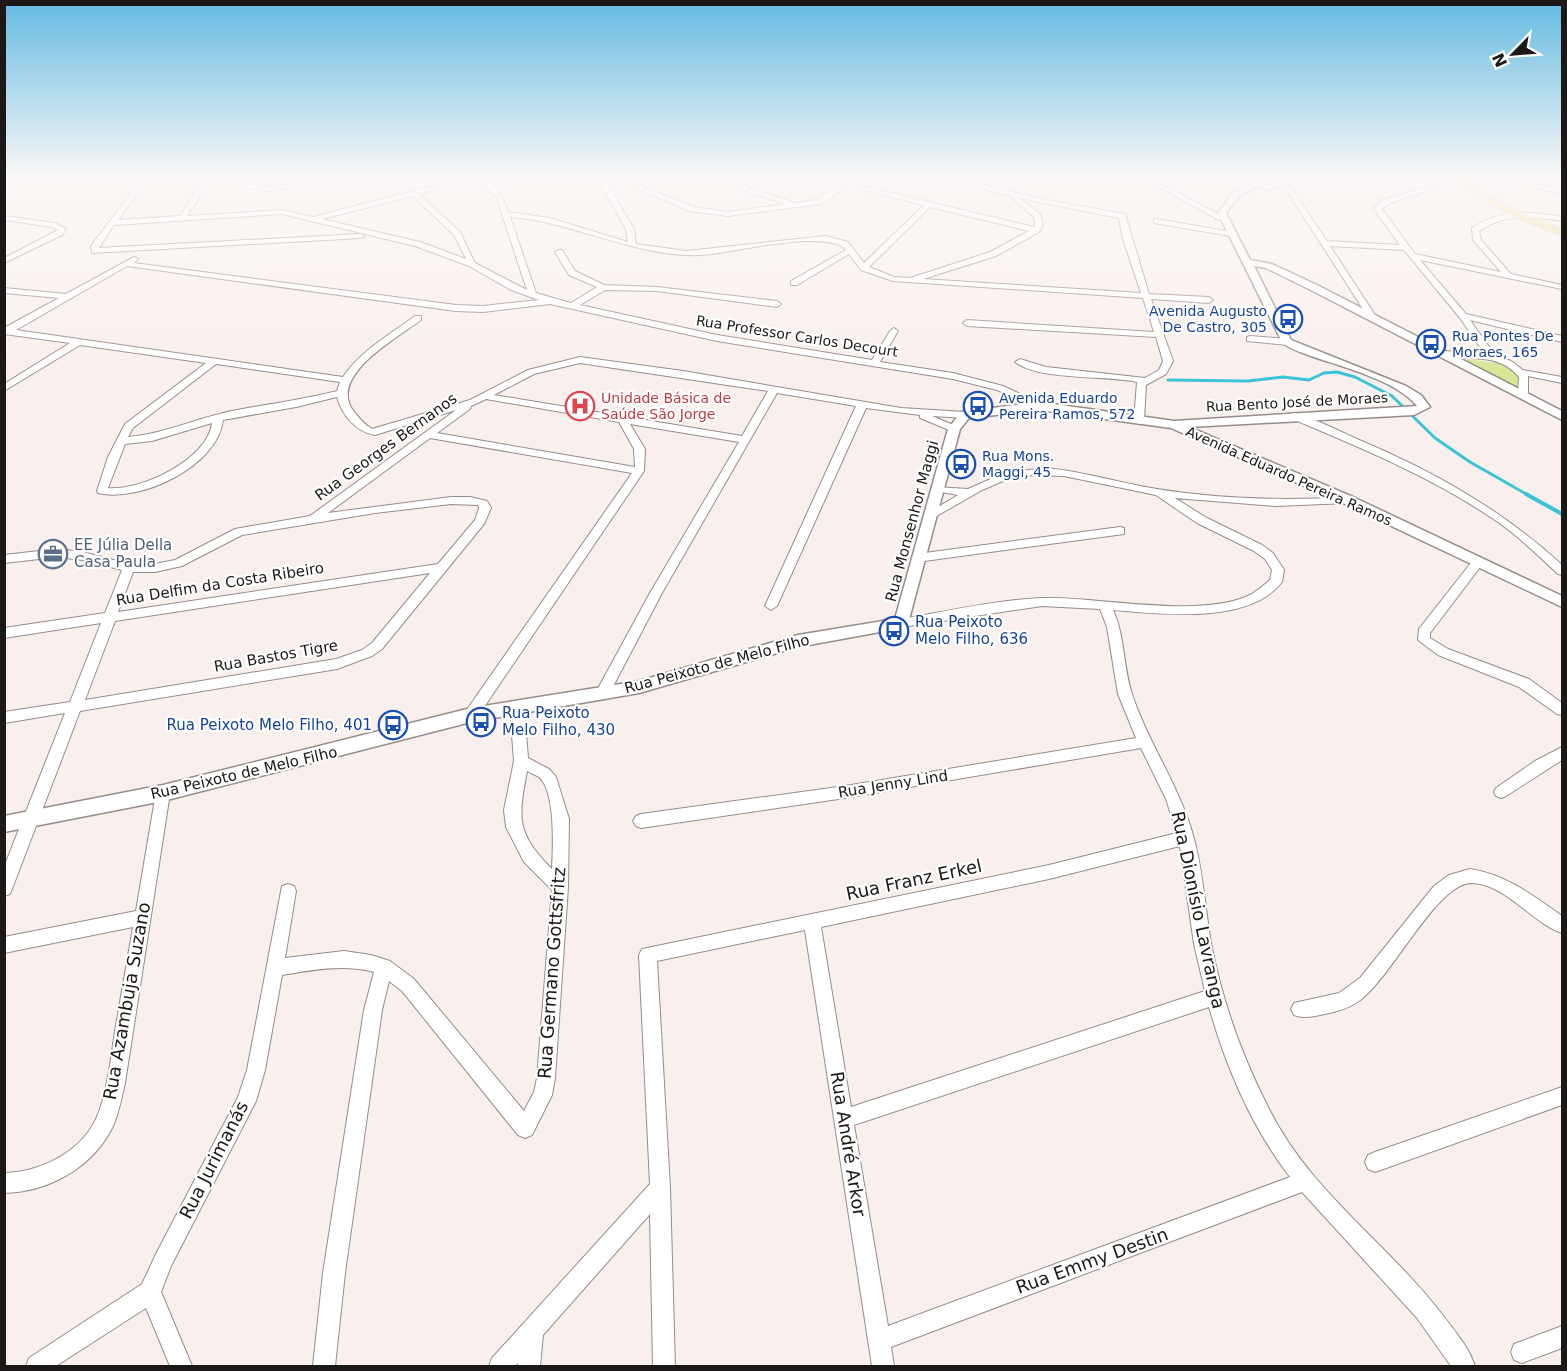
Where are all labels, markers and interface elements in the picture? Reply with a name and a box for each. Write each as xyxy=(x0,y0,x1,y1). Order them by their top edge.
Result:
north arrow xyxy=(1483,24,1543,84)
text: N xyxy=(1488,50,1511,70)
place label: Avenida Augusto De Castro, 305 xyxy=(1149,303,1267,335)
bus stop icon: Avenida Augusto De Castro, 305 xyxy=(1272,303,1304,335)
street label: Rua Professor Carlos Decourt xyxy=(695,312,900,360)
bus stop icon: Rua Pontes De Moraes, 165 xyxy=(1415,328,1447,360)
place label: Rua Pontes De Moraes, 165 xyxy=(1452,328,1554,360)
street label: Rua Georges Bernanos xyxy=(311,389,461,505)
street label: Rua Bento José de Moraes xyxy=(1205,389,1389,415)
hospital icon: Unidade Básica de Saúde São Jorge xyxy=(564,390,596,422)
place label: Unidade Básica de Saúde São Jorge xyxy=(601,390,731,422)
bus stop icon: Avenida Eduardo Pereira Ramos, 572 xyxy=(962,390,994,422)
place label: Avenida Eduardo Pereira Ramos, 572 xyxy=(999,390,1135,422)
street label: Avenida Eduardo Pereira Ramos xyxy=(1184,423,1394,529)
street label: Rua Monsenhor Maggi xyxy=(882,438,942,604)
bus stop icon: Rua Mons. Maggi, 45 xyxy=(945,448,977,480)
place label: Rua Mons. Maggi, 45 xyxy=(982,448,1054,480)
place label: EE Júlia Della Casa Paula xyxy=(74,536,172,571)
office icon: EE Júlia Della Casa Paula xyxy=(37,538,69,570)
street label: Rua Delfim da Costa Ribeiro xyxy=(115,559,325,609)
place label: Rua Peixoto Melo Filho, 636 xyxy=(915,613,1028,648)
bus stop icon: Rua Peixoto Melo Filho, 636 xyxy=(878,615,910,647)
street label: Rua Peixoto de Melo Filho xyxy=(622,631,812,697)
street label: Rua Bastos Tigre xyxy=(213,636,339,676)
place label: Rua Peixoto Melo Filho, 430 xyxy=(502,704,615,739)
bus stop icon: Rua Peixoto Melo Filho, 430 xyxy=(465,706,497,738)
bus stop icon: Rua Peixoto Melo Filho, 401 xyxy=(377,709,409,741)
place label: Rua Peixoto Melo Filho, 401 xyxy=(166,716,372,734)
street label: Rua Peixoto de Melo Filho xyxy=(149,743,339,803)
street label: Rua Jenny Lind xyxy=(837,766,949,802)
street label: Rua Dionísio Lavranga xyxy=(1167,809,1230,1011)
street label: Rua Franz Erkel xyxy=(844,855,984,904)
street label: Rua Germano Gottsfritz xyxy=(534,866,569,1080)
street label: Rua Azambuja Suzano xyxy=(99,900,154,1101)
street label: Rua André Arkor xyxy=(827,1070,870,1219)
street label: Rua Jurimanás xyxy=(175,1097,252,1222)
street label: Rua Emmy Destin xyxy=(1013,1223,1171,1298)

